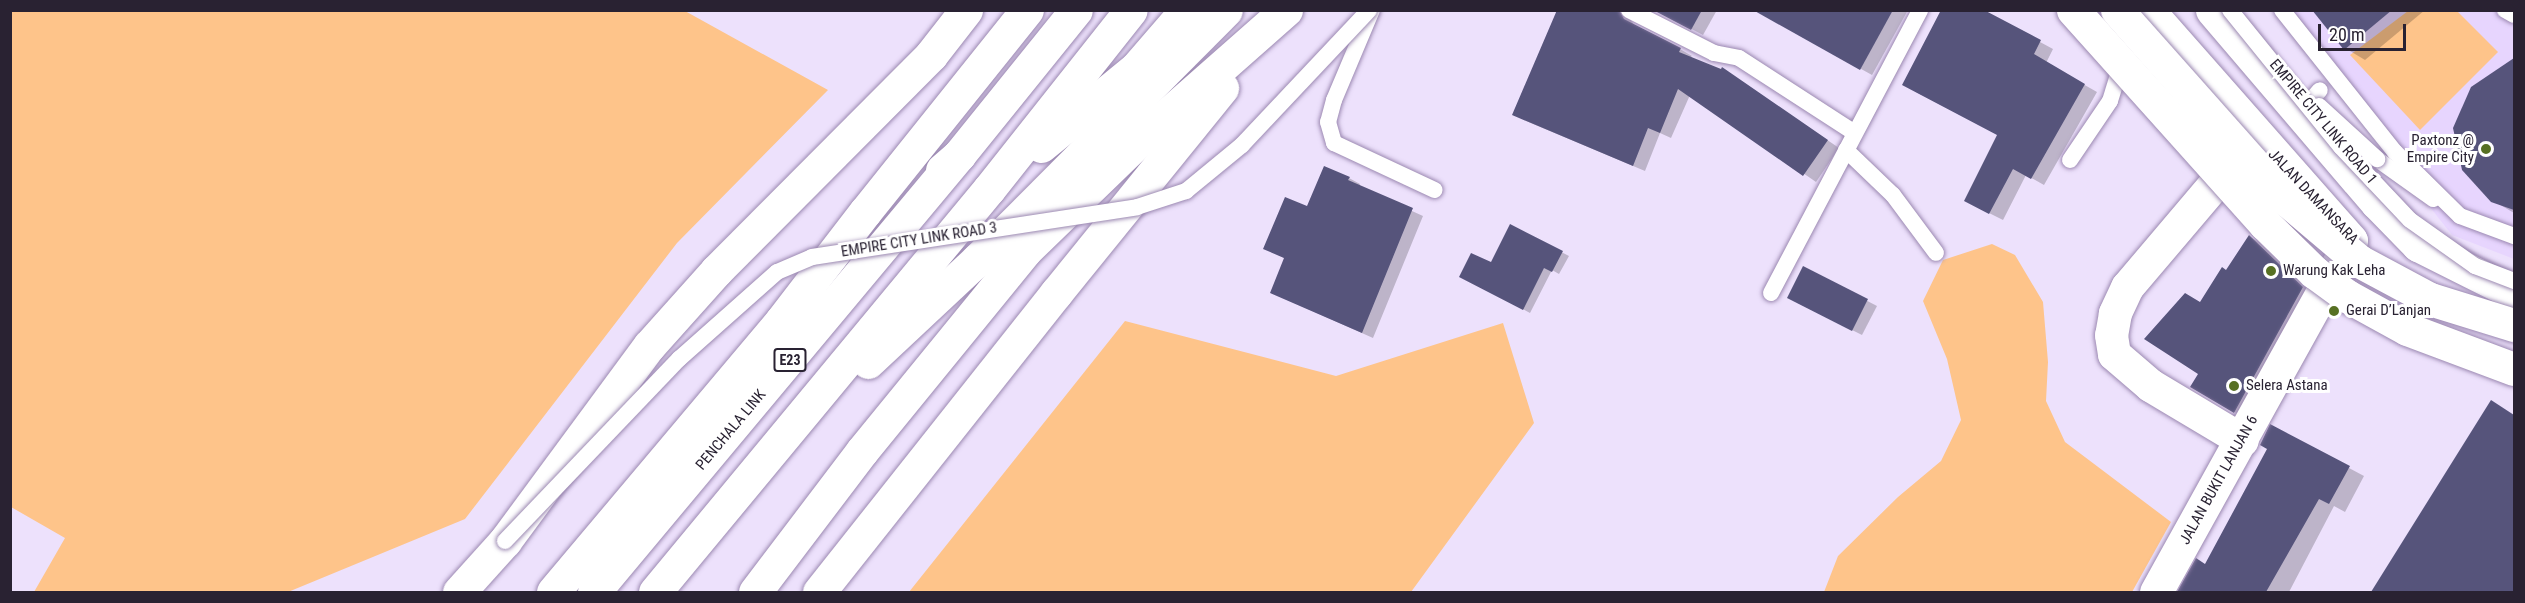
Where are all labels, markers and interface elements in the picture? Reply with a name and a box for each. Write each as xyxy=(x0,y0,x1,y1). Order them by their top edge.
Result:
scale bar xyxy=(2321,12,2410,50)
text: 20 m xyxy=(2329,24,2364,45)
street label: EMPIRE CITY LINK ROAD 1 xyxy=(2265,56,2381,188)
place label: Paxtonz @ Empire City xyxy=(2407,131,2474,166)
marker: Paxtonz @ Empire City xyxy=(2479,142,2493,156)
street label: JALAN DAMANSARA xyxy=(2264,146,2362,248)
street label: EMPIRE CITY LINK ROAD 3 xyxy=(840,219,998,261)
place label: Warung Kak Leha xyxy=(2283,262,2385,280)
marker: Warung Kak Leha xyxy=(2264,264,2278,278)
place label: Gerai D’Lanjan xyxy=(2346,302,2431,320)
marker: Gerai D’Lanjan xyxy=(2327,304,2341,318)
road number: E23 xyxy=(772,349,808,371)
place label: Selera Astana xyxy=(2246,377,2328,395)
marker: Selera Astana xyxy=(2227,379,2241,393)
street label: PENCHALA LINK xyxy=(692,386,770,474)
street label: JALAN BUKIT LANJAN 6 xyxy=(2176,412,2262,548)

